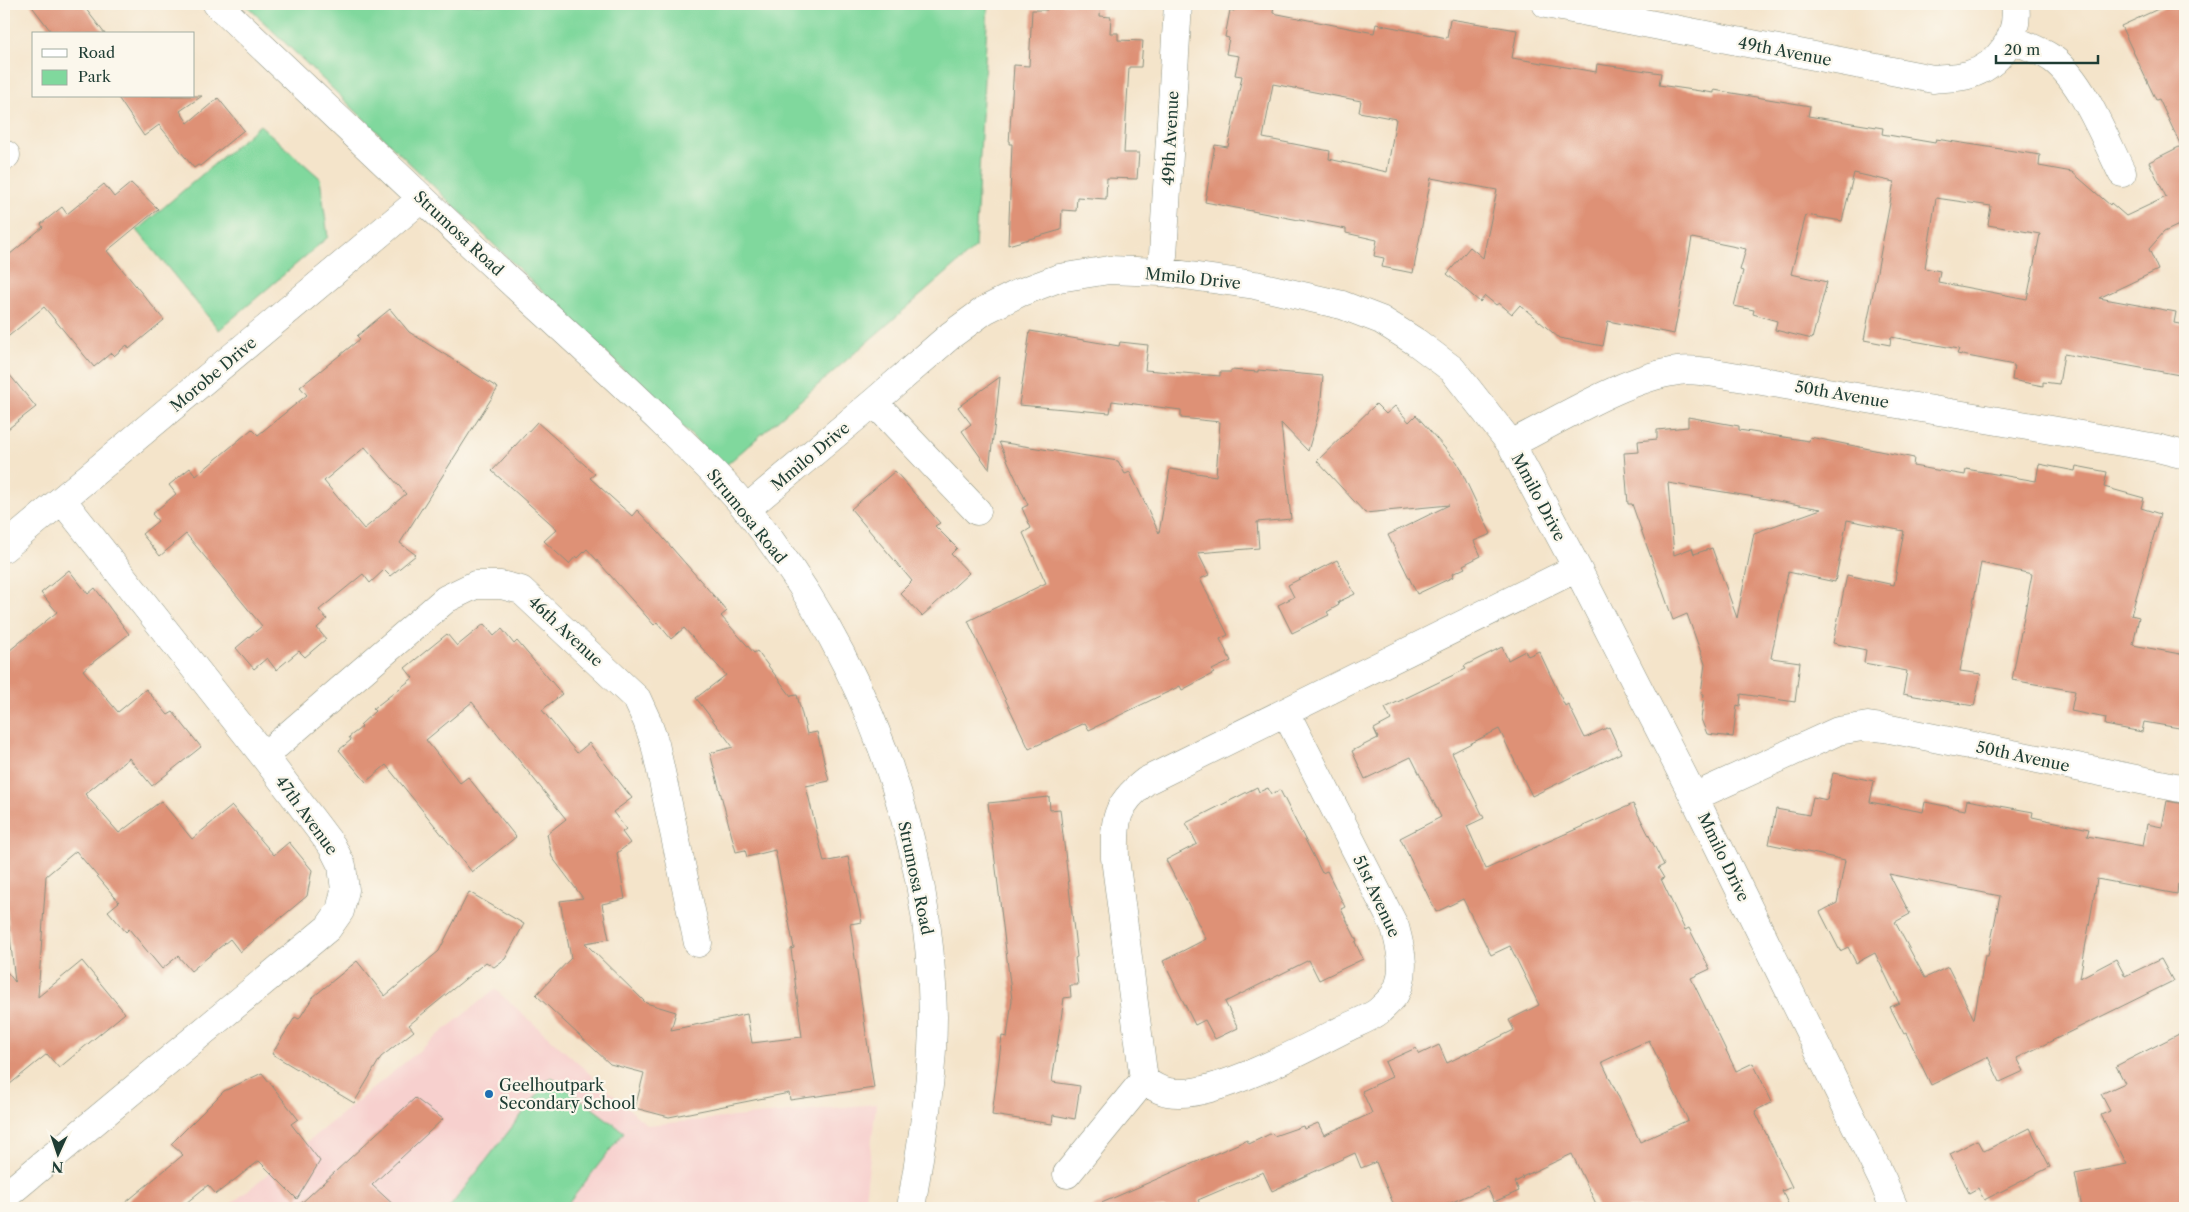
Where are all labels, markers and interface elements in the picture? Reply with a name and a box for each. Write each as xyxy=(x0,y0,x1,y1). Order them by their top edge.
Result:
legend xyxy=(32,32,195,98)
street label: 49th Avenue xyxy=(1737,32,1833,70)
scale bar xyxy=(1996,32,2099,64)
text: 20 m xyxy=(2004,40,2040,59)
text: Road xyxy=(78,43,115,62)
text: Park xyxy=(78,67,112,86)
street label: 49th Avenue xyxy=(1158,90,1182,186)
street label: Strumosa Road xyxy=(410,186,508,280)
street label: Mmilo Drive xyxy=(1144,263,1242,293)
street label: Morobe Drive xyxy=(166,332,260,416)
street label: 50th Avenue xyxy=(1793,376,1891,412)
street label: Mmilo Drive xyxy=(767,417,853,495)
street label: Mmilo Drive xyxy=(1508,450,1570,544)
street label: Strumosa Road xyxy=(703,465,791,567)
street label: 46th Avenue xyxy=(525,591,608,671)
street label: 50th Avenue xyxy=(1974,736,2072,776)
street label: 47th Avenue xyxy=(271,771,343,859)
street label: Mmilo Drive xyxy=(1694,809,1754,905)
street label: Strumosa Road xyxy=(894,819,938,937)
street label: 51st Avenue xyxy=(1349,852,1405,940)
place label: Geelhoutpark Secondary School xyxy=(499,1075,636,1113)
marker: Geelhoutpark Secondary School xyxy=(483,1088,495,1100)
north arrow xyxy=(32,1130,82,1180)
text: N xyxy=(51,1158,64,1176)

